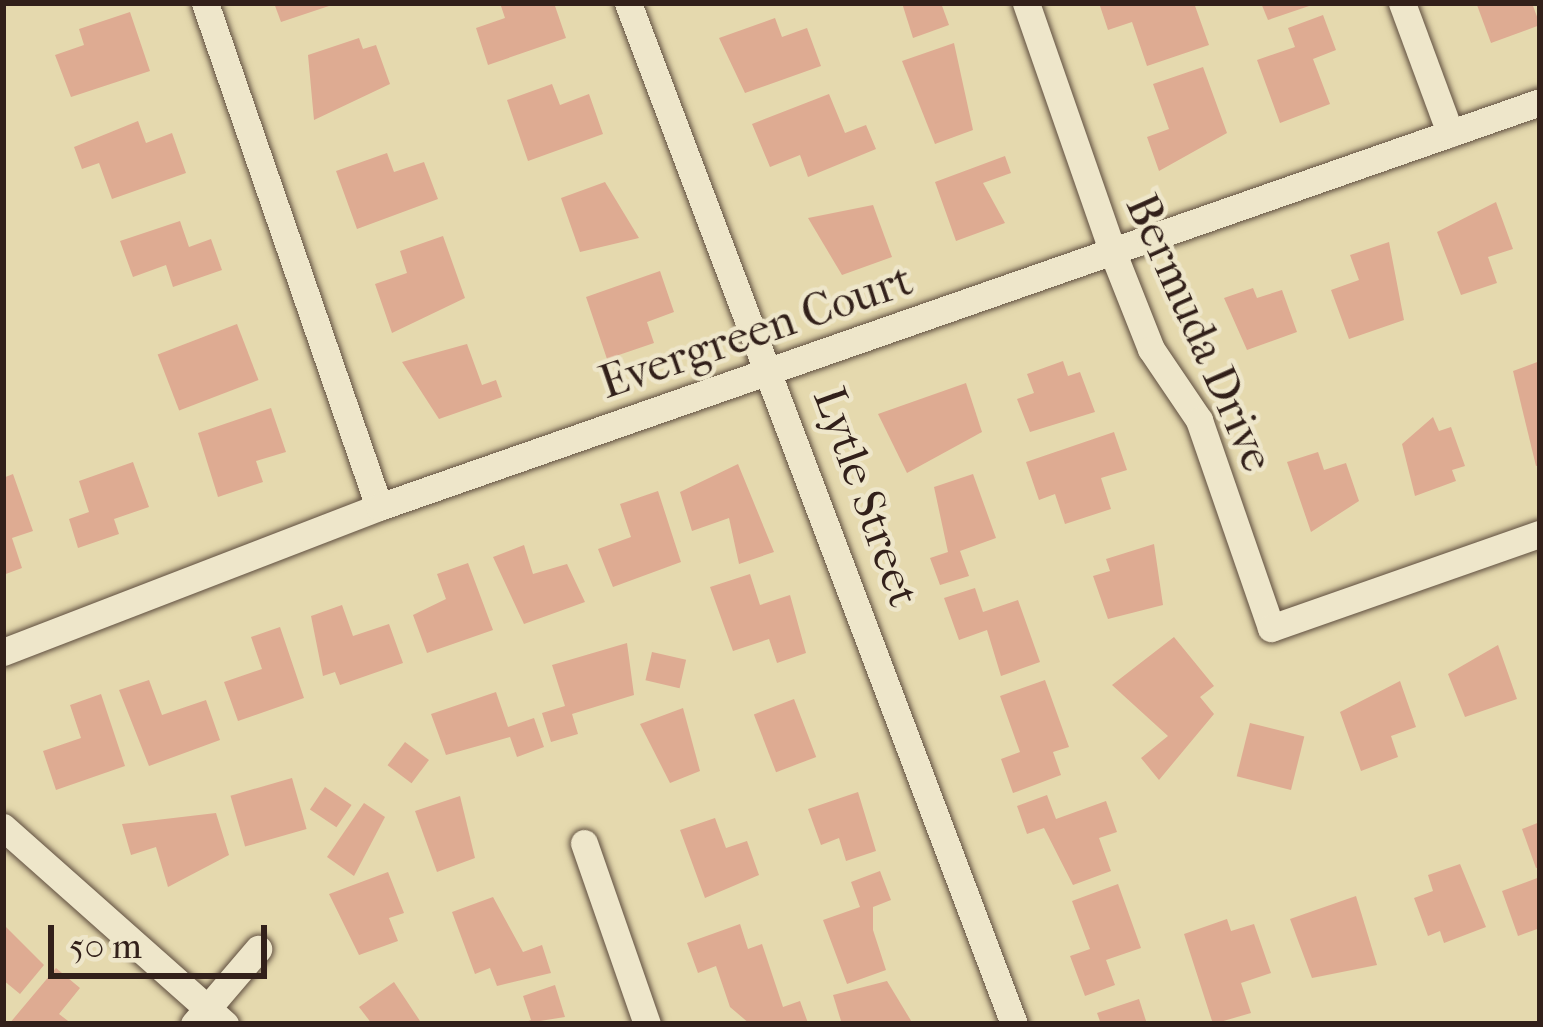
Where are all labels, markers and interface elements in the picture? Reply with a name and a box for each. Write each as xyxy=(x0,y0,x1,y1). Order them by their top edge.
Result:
street label: Bermuda Drive xyxy=(1114,186,1284,480)
street label: Evergreen Court xyxy=(593,253,919,411)
street label: Lytle Street xyxy=(801,380,931,614)
scale bar xyxy=(54,901,273,975)
text: 50 m xyxy=(69,925,142,967)

